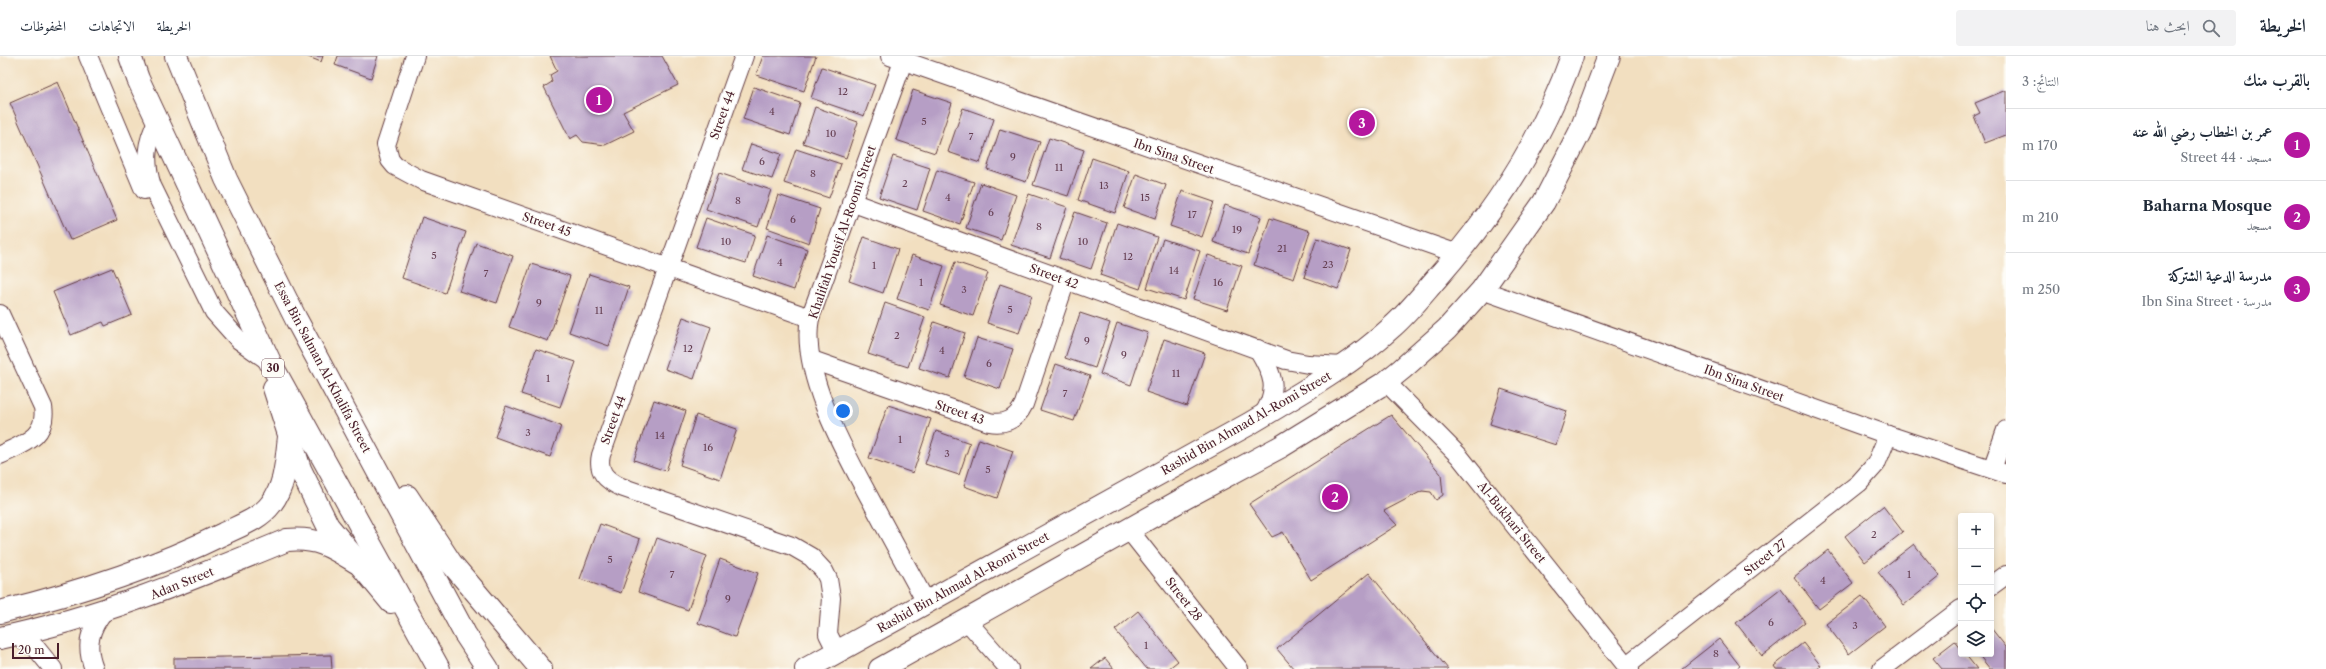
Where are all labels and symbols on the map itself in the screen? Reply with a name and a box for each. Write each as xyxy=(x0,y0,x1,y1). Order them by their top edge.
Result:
pin: 1 xyxy=(586,85,612,115)
house number: 12 xyxy=(838,85,848,98)
street label: Street 44 xyxy=(706,88,738,142)
house number: 4 xyxy=(769,105,775,118)
pin: 3 xyxy=(1349,108,1375,138)
house number: 5 xyxy=(921,115,927,128)
house number: 10 xyxy=(826,127,836,140)
house number: 7 xyxy=(969,130,974,143)
street label: Ibn Sina Street xyxy=(1132,135,1217,177)
street label: Khalifah Yousif Al-Roomi Street xyxy=(805,143,879,321)
house number: 9 xyxy=(1010,150,1016,163)
house number: 6 xyxy=(759,155,765,168)
house number: 11 xyxy=(1055,161,1064,174)
house number: 8 xyxy=(810,167,816,180)
house number: 2 xyxy=(902,177,908,190)
house number: 13 xyxy=(1099,179,1109,192)
house number: 4 xyxy=(945,191,951,204)
house number: 15 xyxy=(1140,191,1150,204)
house number: 8 xyxy=(735,194,741,207)
house number: 6 xyxy=(988,206,994,219)
house number: 17 xyxy=(1187,208,1197,221)
street label: Street 45 xyxy=(521,209,573,239)
house number: 6 xyxy=(790,213,796,226)
house number: 8 xyxy=(1036,220,1042,233)
house number: 19 xyxy=(1232,223,1242,236)
house number: 10 xyxy=(721,235,731,248)
house number: 10 xyxy=(1078,235,1088,248)
house number: 21 xyxy=(1277,242,1288,255)
house number: 5 xyxy=(431,249,437,262)
house number: 12 xyxy=(1123,250,1133,263)
house number: 4 xyxy=(777,256,783,269)
house number: 23 xyxy=(1322,258,1334,271)
house number: 1 xyxy=(872,259,877,272)
street label: Street 42 xyxy=(1027,260,1081,292)
house number: 14 xyxy=(1169,264,1179,277)
house number: 7 xyxy=(484,267,489,280)
house number: 1 xyxy=(919,276,924,289)
house number: 16 xyxy=(1213,276,1223,289)
street label: Essa Bin Salman Al-Khalifa Street xyxy=(271,279,375,456)
house number: 3 xyxy=(961,283,967,296)
house number: 9 xyxy=(536,296,542,309)
house number: 5 xyxy=(1007,303,1013,316)
house number: 11 xyxy=(595,304,604,317)
house number: 2 xyxy=(894,329,900,342)
house number: 9 xyxy=(1084,334,1090,347)
house number: 12 xyxy=(683,342,693,355)
house number: 4 xyxy=(939,344,945,357)
house number: 9 xyxy=(1121,348,1127,361)
house number: 6 xyxy=(986,357,992,370)
road number: 30 xyxy=(262,359,284,377)
street label: Ibn Sina Street xyxy=(1702,362,1787,405)
house number: 11 xyxy=(1172,367,1181,380)
street label: Rashid Bin Ahmad Al-Romi Street xyxy=(1158,368,1334,478)
house number: 1 xyxy=(546,372,551,385)
house number: 7 xyxy=(1063,387,1068,400)
street label: Street 44 xyxy=(597,393,629,447)
street label: Street 43 xyxy=(934,397,986,427)
your location xyxy=(833,401,853,421)
house number: 3 xyxy=(525,426,531,439)
house number: 14 xyxy=(655,429,665,442)
house number: 1 xyxy=(898,433,903,446)
house number: 16 xyxy=(703,441,713,454)
house number: 3 xyxy=(944,447,950,460)
house number: 5 xyxy=(985,463,991,476)
street label: Al-Bukhari Street xyxy=(1474,478,1550,566)
pin: 2 xyxy=(1322,482,1348,512)
street label: Rashid Bin Ahmad Al-Romi Street xyxy=(874,528,1052,636)
house number: 2 xyxy=(1871,528,1877,541)
street label: Street 27 xyxy=(1741,536,1789,578)
house number: 5 xyxy=(607,553,613,566)
street label: Adan Street xyxy=(147,563,217,603)
house number: 7 xyxy=(670,568,675,581)
house number: 1 xyxy=(1907,568,1912,581)
street label: Street 28 xyxy=(1162,574,1206,624)
house number: 4 xyxy=(1820,574,1826,587)
house number: 9 xyxy=(725,592,731,605)
house number: 6 xyxy=(1768,616,1774,629)
house number: 3 xyxy=(1852,619,1858,632)
house number: 1 xyxy=(1144,639,1149,652)
scale bar xyxy=(12,641,59,660)
house number: 8 xyxy=(1713,647,1719,660)

